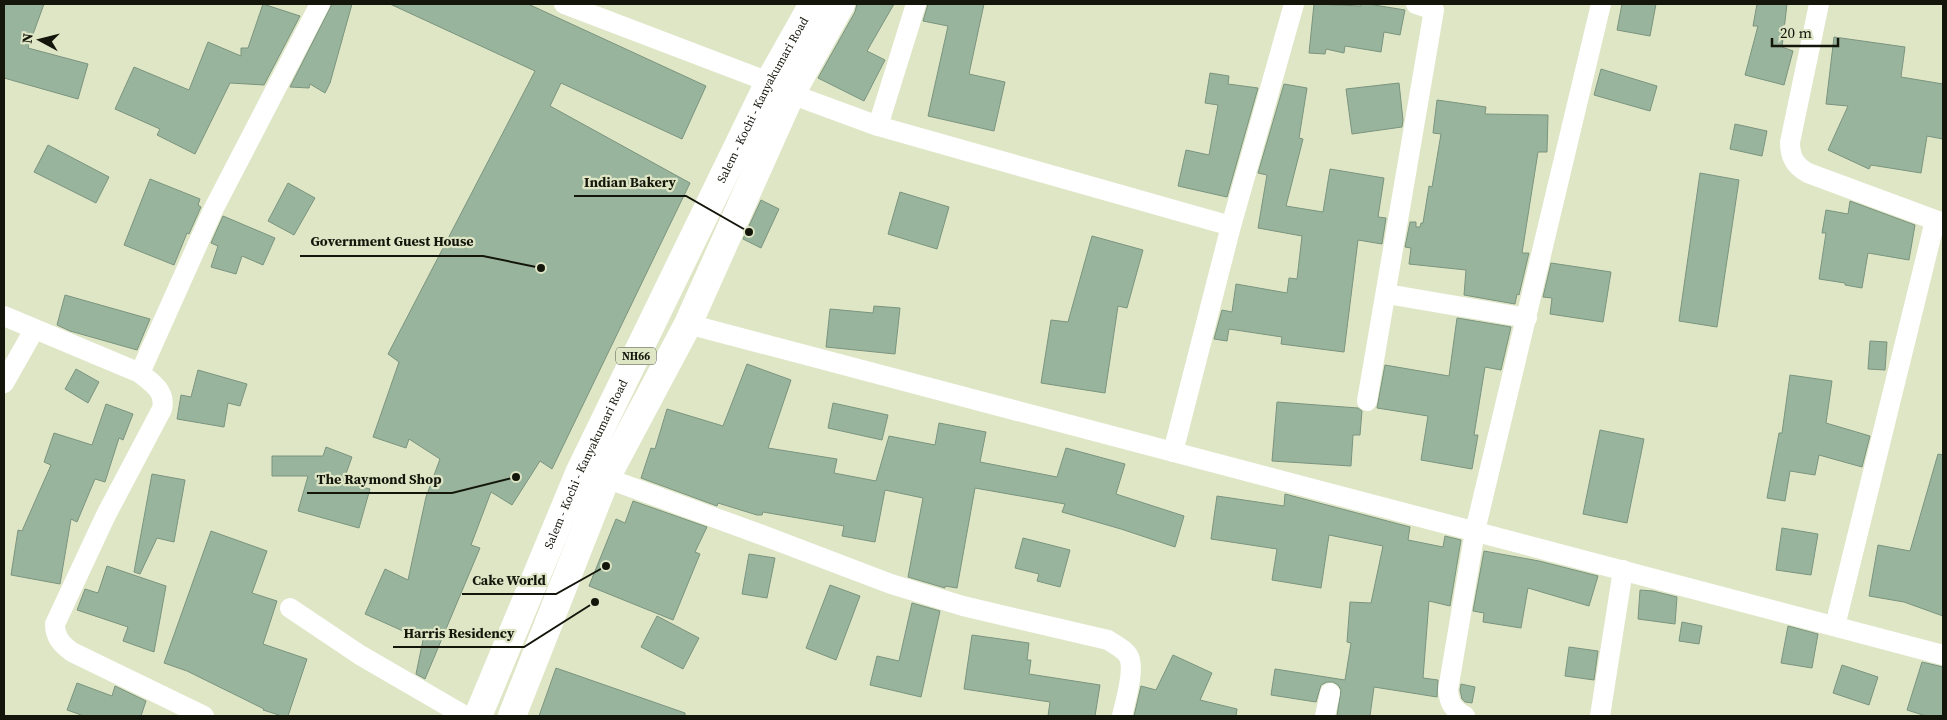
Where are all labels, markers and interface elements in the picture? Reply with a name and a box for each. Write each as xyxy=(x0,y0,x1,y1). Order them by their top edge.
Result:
street label: Salem - Kochi - Kanyakumari Road xyxy=(713,14,812,185)
north arrow xyxy=(15,15,65,65)
scale bar xyxy=(1772,15,1838,47)
text: 20 m xyxy=(1780,22,1812,43)
text: N xyxy=(17,32,38,45)
callout: Indian Bakery xyxy=(574,167,686,196)
text: Indian Bakery xyxy=(584,172,677,192)
callout: Government Guest House xyxy=(300,227,483,256)
text: Government Guest House xyxy=(310,231,474,251)
road number: NH66 xyxy=(616,348,656,364)
street label: Salem - Kochi - Kanyakumari Road xyxy=(540,377,631,551)
callout: The Raymond Shop xyxy=(307,464,452,493)
text: The Raymond Shop xyxy=(317,469,442,489)
callout: Cake World xyxy=(462,565,556,594)
text: Cake World xyxy=(472,570,547,590)
callout: Harris Residency xyxy=(393,618,524,647)
text: Harris Residency xyxy=(404,623,515,643)

